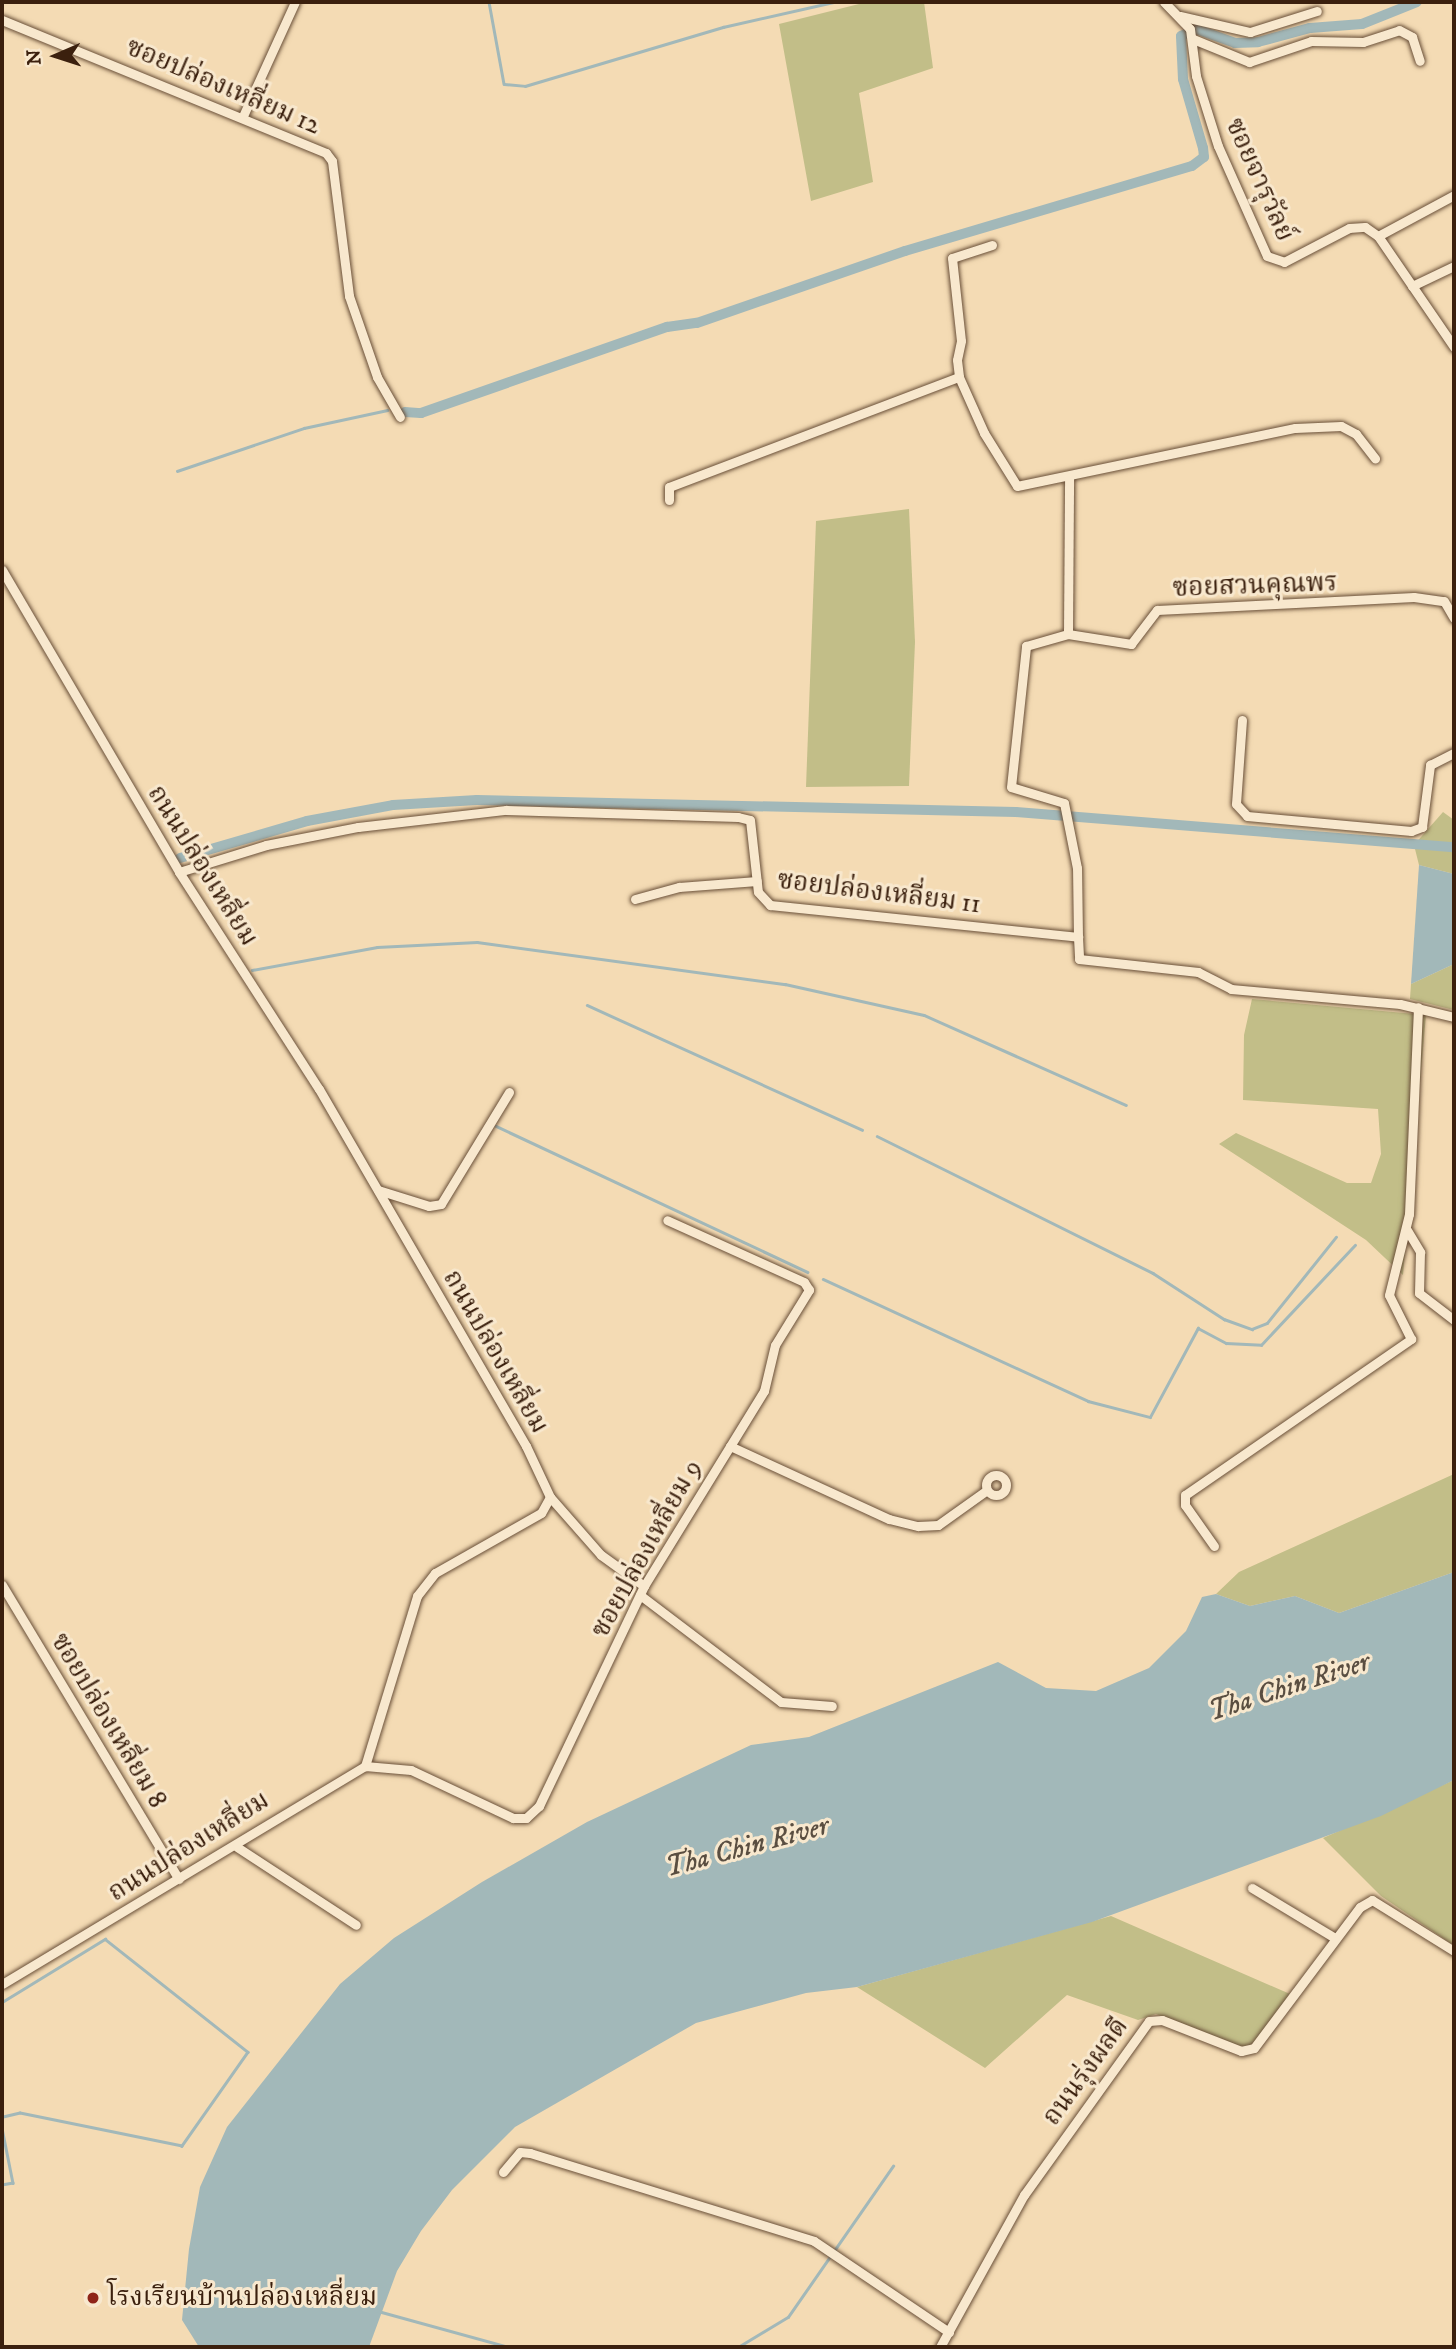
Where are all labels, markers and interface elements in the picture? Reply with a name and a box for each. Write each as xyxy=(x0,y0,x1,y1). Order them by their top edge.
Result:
north arrow xyxy=(21,21,91,91)
street label: ซอยปล่องเหลี่ยม 12 xyxy=(121,32,325,142)
text: N xyxy=(23,49,46,66)
street label: ซอยจารุวัลย์ xyxy=(1218,114,1300,246)
street label: ซอยสวนคุณพร xyxy=(1172,568,1338,604)
street label: ถนนปล่องเหลี่ยม xyxy=(140,780,264,952)
street label: ซอยปล่องเหลี่ยม 11 xyxy=(776,865,982,921)
street label: ถนนปล่องเหลี่ยม xyxy=(436,1265,554,1439)
street label: ซอยปล่องเหลี่ยม 9 xyxy=(585,1455,709,1643)
street label: ซอยปล่องเหลี่ยม 8 xyxy=(44,1628,172,1814)
water label: Tha Chin River xyxy=(1204,1645,1374,1729)
street label: ถนนปล่องเหลี่ยม xyxy=(103,1785,275,1909)
water label: Tha Chin River xyxy=(662,1809,832,1885)
street label: ถนนรุ่งผลดี xyxy=(1037,2012,1135,2132)
place label: โรงเรียนบ้านปล่องเหลี่ยม xyxy=(107,2282,377,2314)
marker: โรงเรียนบ้านปล่องเหลี่ยม xyxy=(85,2290,101,2306)

